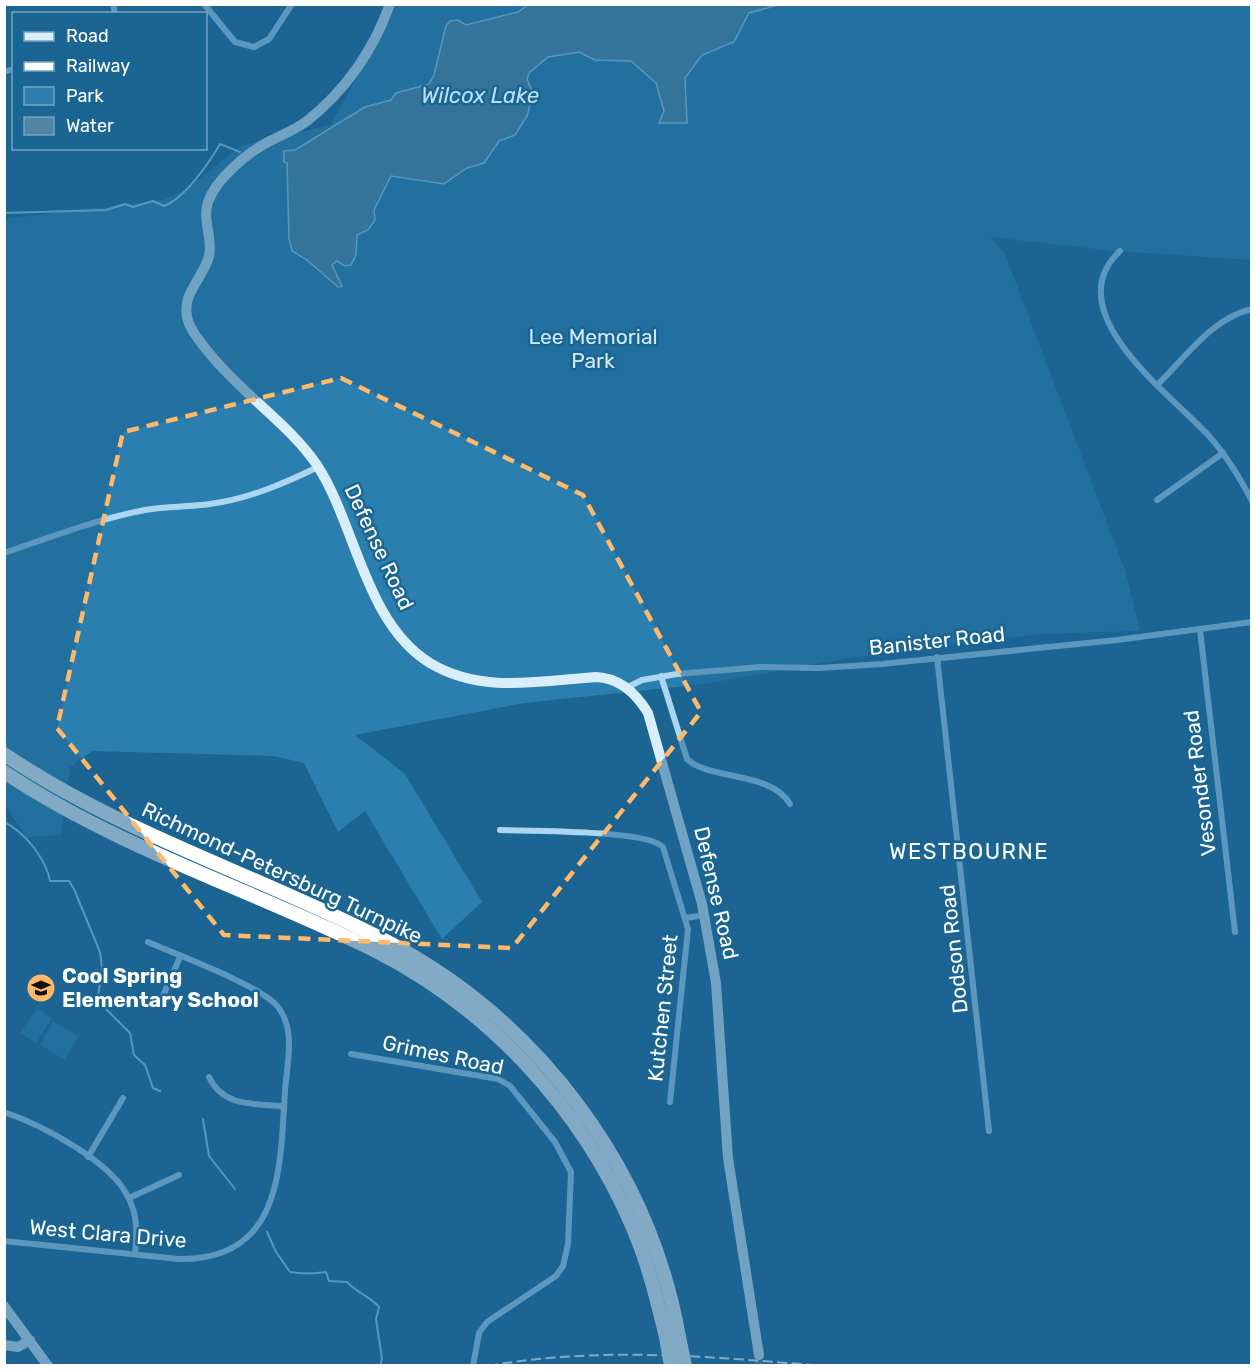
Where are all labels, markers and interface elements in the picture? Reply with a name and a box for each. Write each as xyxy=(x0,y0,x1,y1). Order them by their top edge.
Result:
legend xyxy=(12,12,207,150)
text: Road xyxy=(66,25,109,47)
text: Railway xyxy=(66,55,130,77)
water label: Wilcox Lake xyxy=(421,82,539,109)
text: Park xyxy=(66,85,104,107)
text: Water xyxy=(66,115,114,137)
park label: Lee Memorial Park xyxy=(528,324,658,373)
street label: Defense Road xyxy=(339,480,419,614)
street label: Banister Road xyxy=(868,621,1006,660)
street label: Vesonder Road xyxy=(1178,709,1221,857)
street label: Richmond-Petersburg Turnpike xyxy=(138,796,426,949)
street label: Defense Road xyxy=(689,824,744,962)
district label: WESTBOURNE xyxy=(889,838,1049,865)
street label: Dodson Road xyxy=(934,883,973,1015)
street label: Kutchen Street xyxy=(642,933,683,1083)
place label: Cool Spring Elementary School xyxy=(62,963,259,1012)
school or university icon: Cool Spring Elementary School xyxy=(25,972,57,1004)
street label: Grimes Road xyxy=(380,1029,506,1080)
street label: West Clara Drive xyxy=(28,1214,188,1253)

